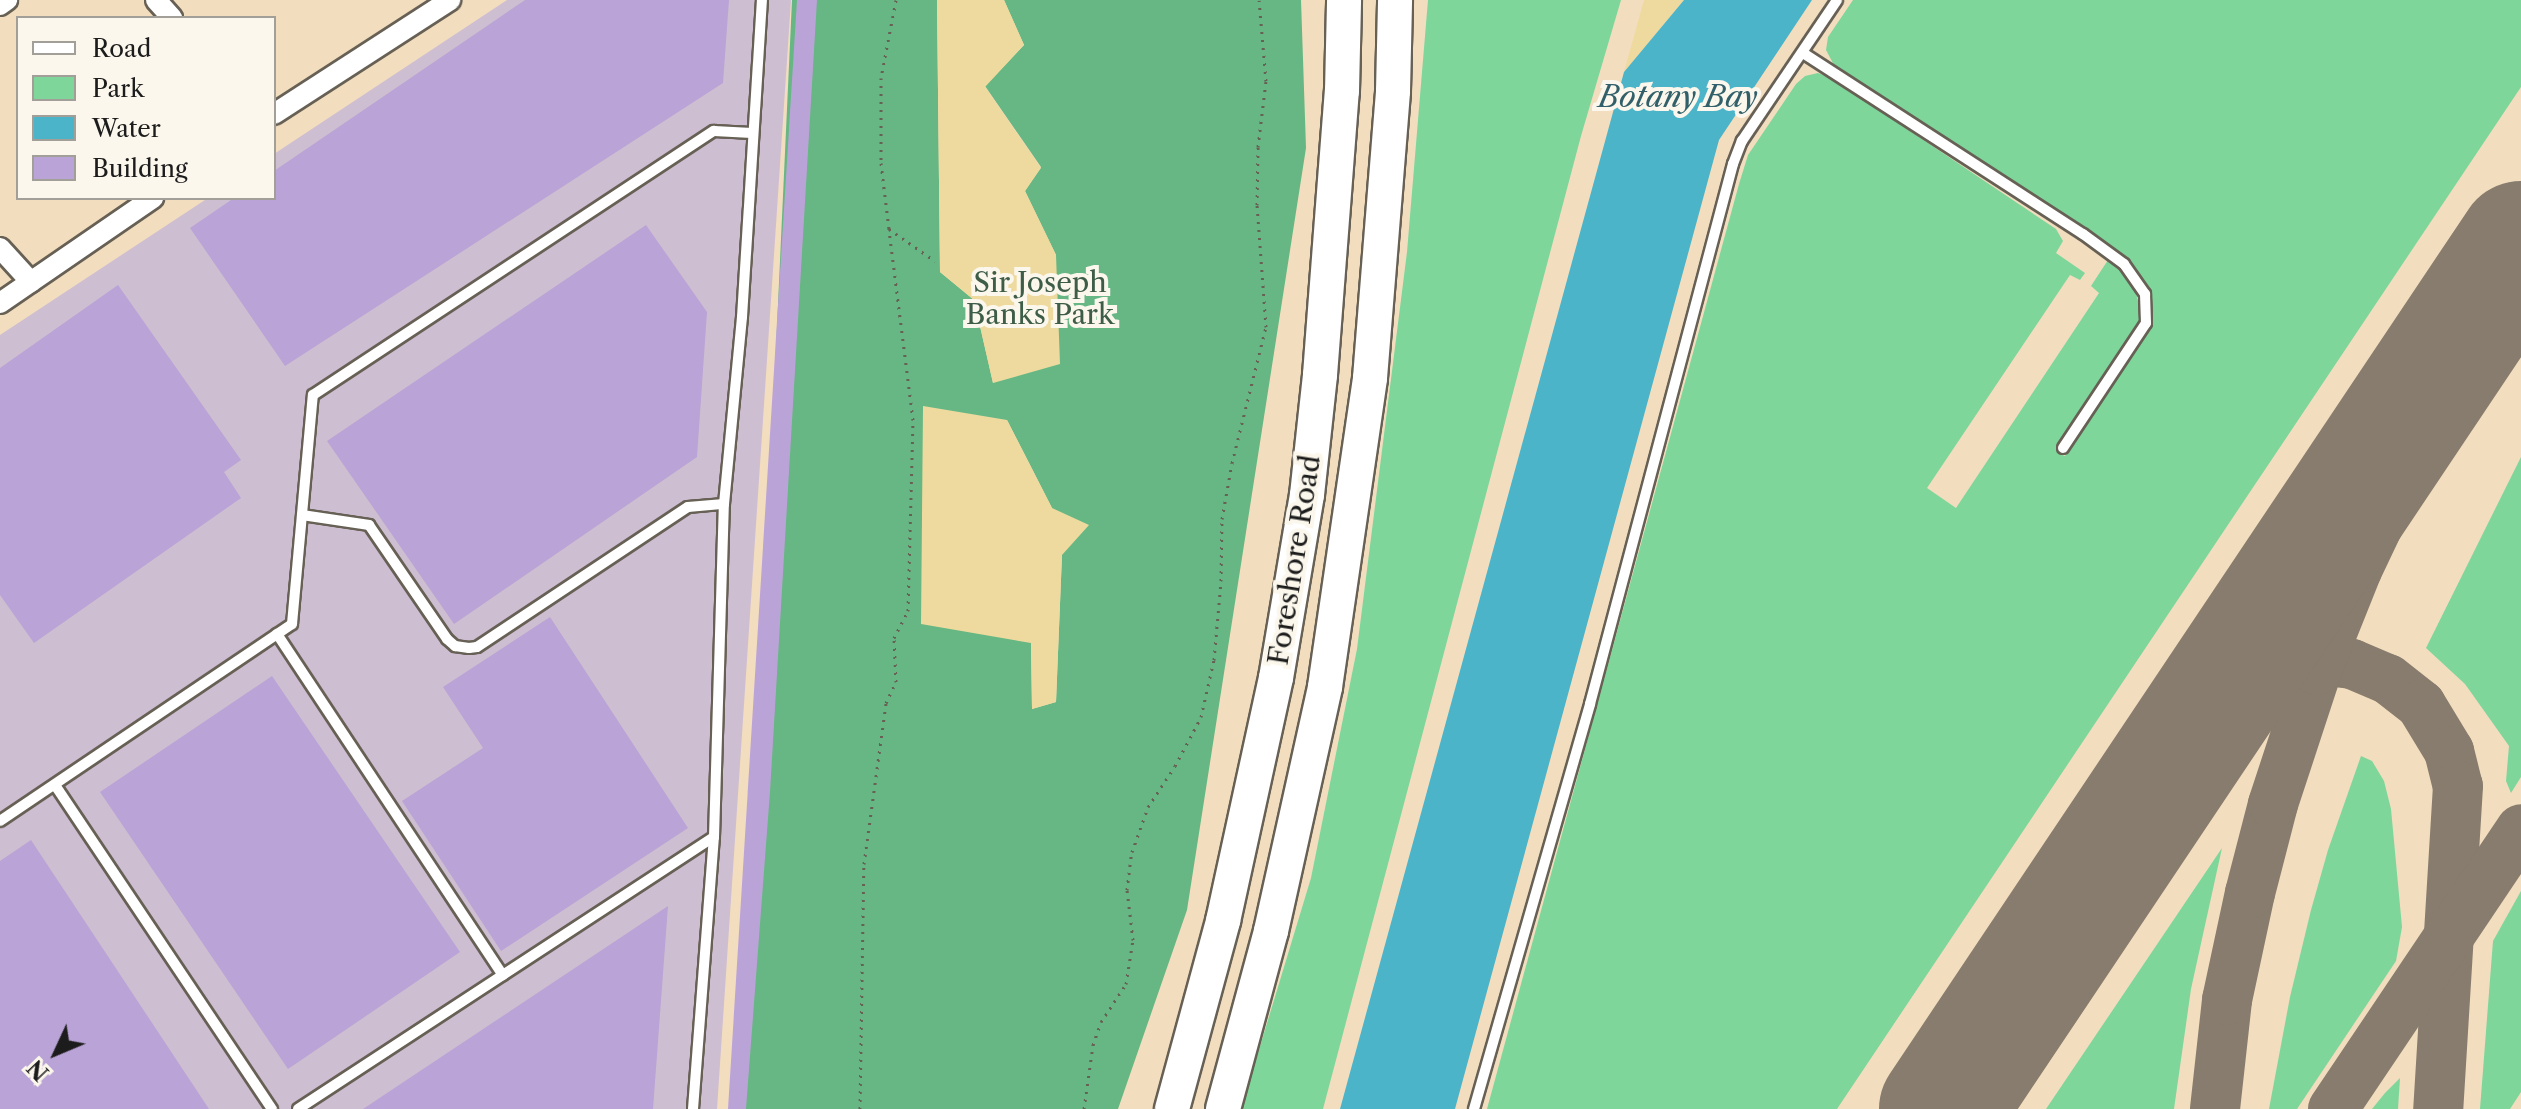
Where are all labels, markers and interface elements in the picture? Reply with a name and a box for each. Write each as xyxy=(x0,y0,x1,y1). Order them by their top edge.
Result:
legend xyxy=(16,16,276,200)
text: Road xyxy=(92,34,151,63)
text: Park xyxy=(92,74,144,103)
water label: Botany Bay xyxy=(1598,79,1758,115)
text: Water xyxy=(92,114,161,143)
text: Building xyxy=(92,154,188,183)
park label: Sir Joseph Banks Park xyxy=(966,265,1114,331)
street label: Foreshore Road xyxy=(1261,453,1327,667)
north arrow xyxy=(16,1013,96,1093)
text: N xyxy=(22,1054,55,1086)

